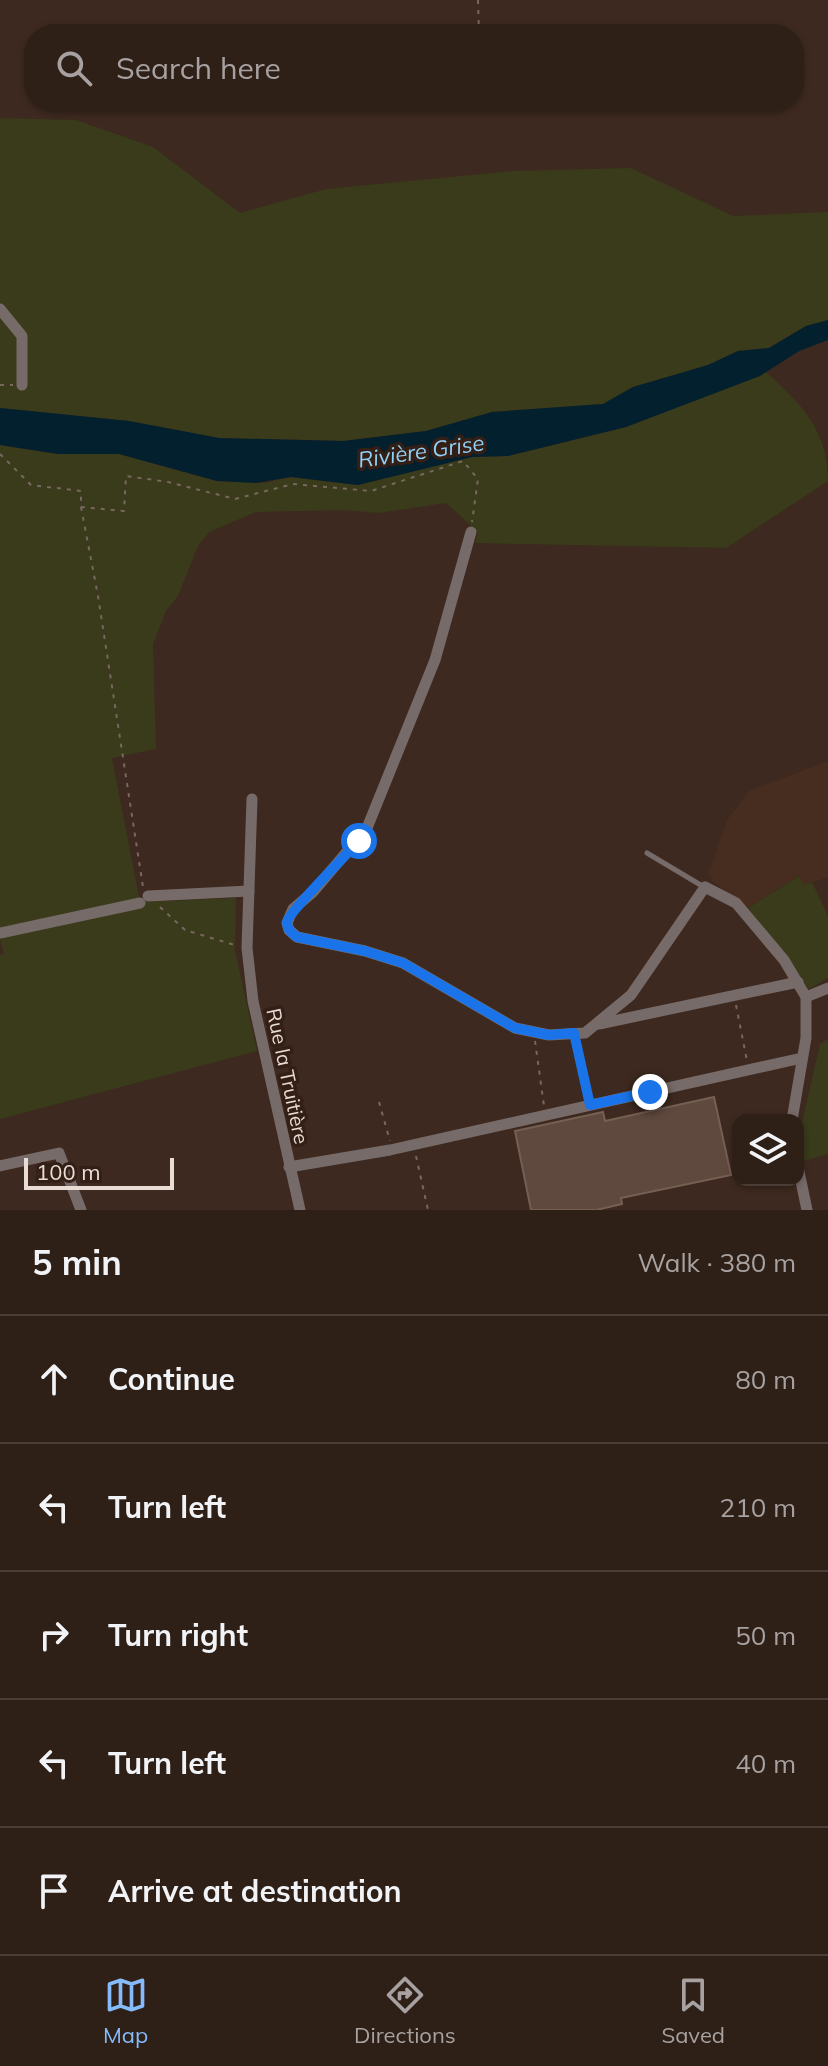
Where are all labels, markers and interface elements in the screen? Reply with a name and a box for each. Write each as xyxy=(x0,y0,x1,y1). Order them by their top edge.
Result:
search box xyxy=(24,24,804,112)
icon: search xyxy=(52,46,96,90)
text: Search here xyxy=(116,49,281,87)
water label: Rivière Grise xyxy=(356,428,486,474)
route start xyxy=(341,823,377,859)
street label: Rue la Truitière xyxy=(261,1006,315,1146)
route end xyxy=(632,1074,668,1110)
map controls xyxy=(732,1114,804,1186)
button: layers xyxy=(732,1114,804,1186)
scale bar xyxy=(24,1154,174,1190)
text: 100 m xyxy=(36,1158,101,1186)
text: 5 min xyxy=(32,1241,122,1284)
text: Walk · 380 m xyxy=(637,1246,796,1279)
icon: ahead xyxy=(32,1357,76,1401)
text: Continue xyxy=(108,1360,235,1398)
text: 80 m xyxy=(735,1363,796,1396)
icon: left xyxy=(32,1485,76,1529)
text: Turn left xyxy=(108,1488,226,1526)
text: 210 m xyxy=(720,1491,796,1524)
icon: right xyxy=(32,1613,76,1657)
text: Turn right xyxy=(108,1616,248,1654)
text: 50 m xyxy=(735,1619,796,1652)
icon: left xyxy=(32,1741,76,1785)
text: Turn left xyxy=(108,1744,226,1782)
text: 40 m xyxy=(735,1747,796,1780)
icon: arrive xyxy=(32,1869,76,1913)
text: Arrive at destination xyxy=(108,1872,402,1910)
tab: Map xyxy=(103,1973,148,2049)
tab: Directions xyxy=(354,1973,456,2049)
tab: Saved xyxy=(662,1973,725,2049)

